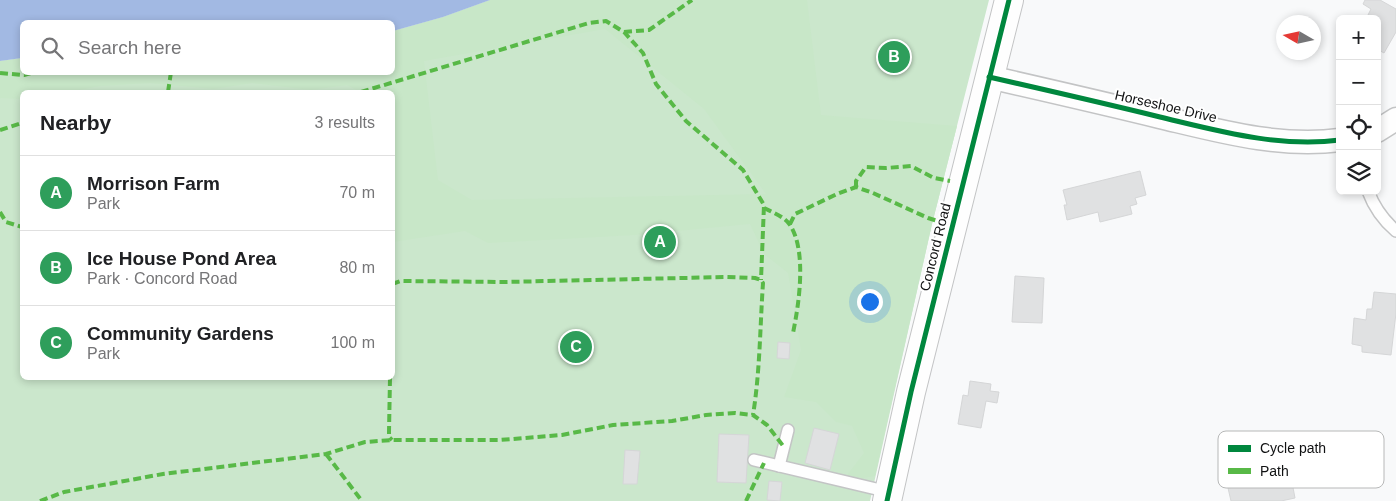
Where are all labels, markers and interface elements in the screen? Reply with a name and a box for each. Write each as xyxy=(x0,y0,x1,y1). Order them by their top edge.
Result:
north arrow xyxy=(1276,15,1321,60)
map controls xyxy=(1336,15,1381,195)
button: + xyxy=(1336,15,1381,60)
search box xyxy=(20,20,395,75)
icon: search xyxy=(38,34,66,62)
text: Search here xyxy=(78,37,182,58)
pin: B xyxy=(878,38,910,76)
button: − xyxy=(1336,60,1381,105)
street label: Horseshoe Drive xyxy=(1113,86,1219,126)
button: locate xyxy=(1336,105,1381,150)
text: Nearby xyxy=(40,111,111,134)
text: 3 results xyxy=(315,114,375,131)
button: layers xyxy=(1336,150,1381,195)
text: Morrison Farm xyxy=(87,173,220,194)
text: A xyxy=(50,184,62,201)
text: 70 m xyxy=(339,184,375,201)
text: Park xyxy=(87,195,120,212)
street label: Concord Road xyxy=(916,201,954,293)
pin: A xyxy=(644,223,676,261)
text: Ice House Pond Area xyxy=(87,248,276,269)
text: B xyxy=(50,259,62,276)
text: 80 m xyxy=(339,259,375,276)
text: Park · Concord Road xyxy=(87,270,237,287)
your location xyxy=(857,289,883,315)
text: Community Gardens xyxy=(87,323,274,344)
pin: C xyxy=(560,328,592,366)
text: C xyxy=(50,334,62,351)
text: 100 m xyxy=(331,334,375,351)
text: Park xyxy=(87,345,120,362)
legend xyxy=(1218,431,1384,488)
text: Cycle path xyxy=(1260,440,1326,456)
text: Path xyxy=(1260,463,1289,479)

